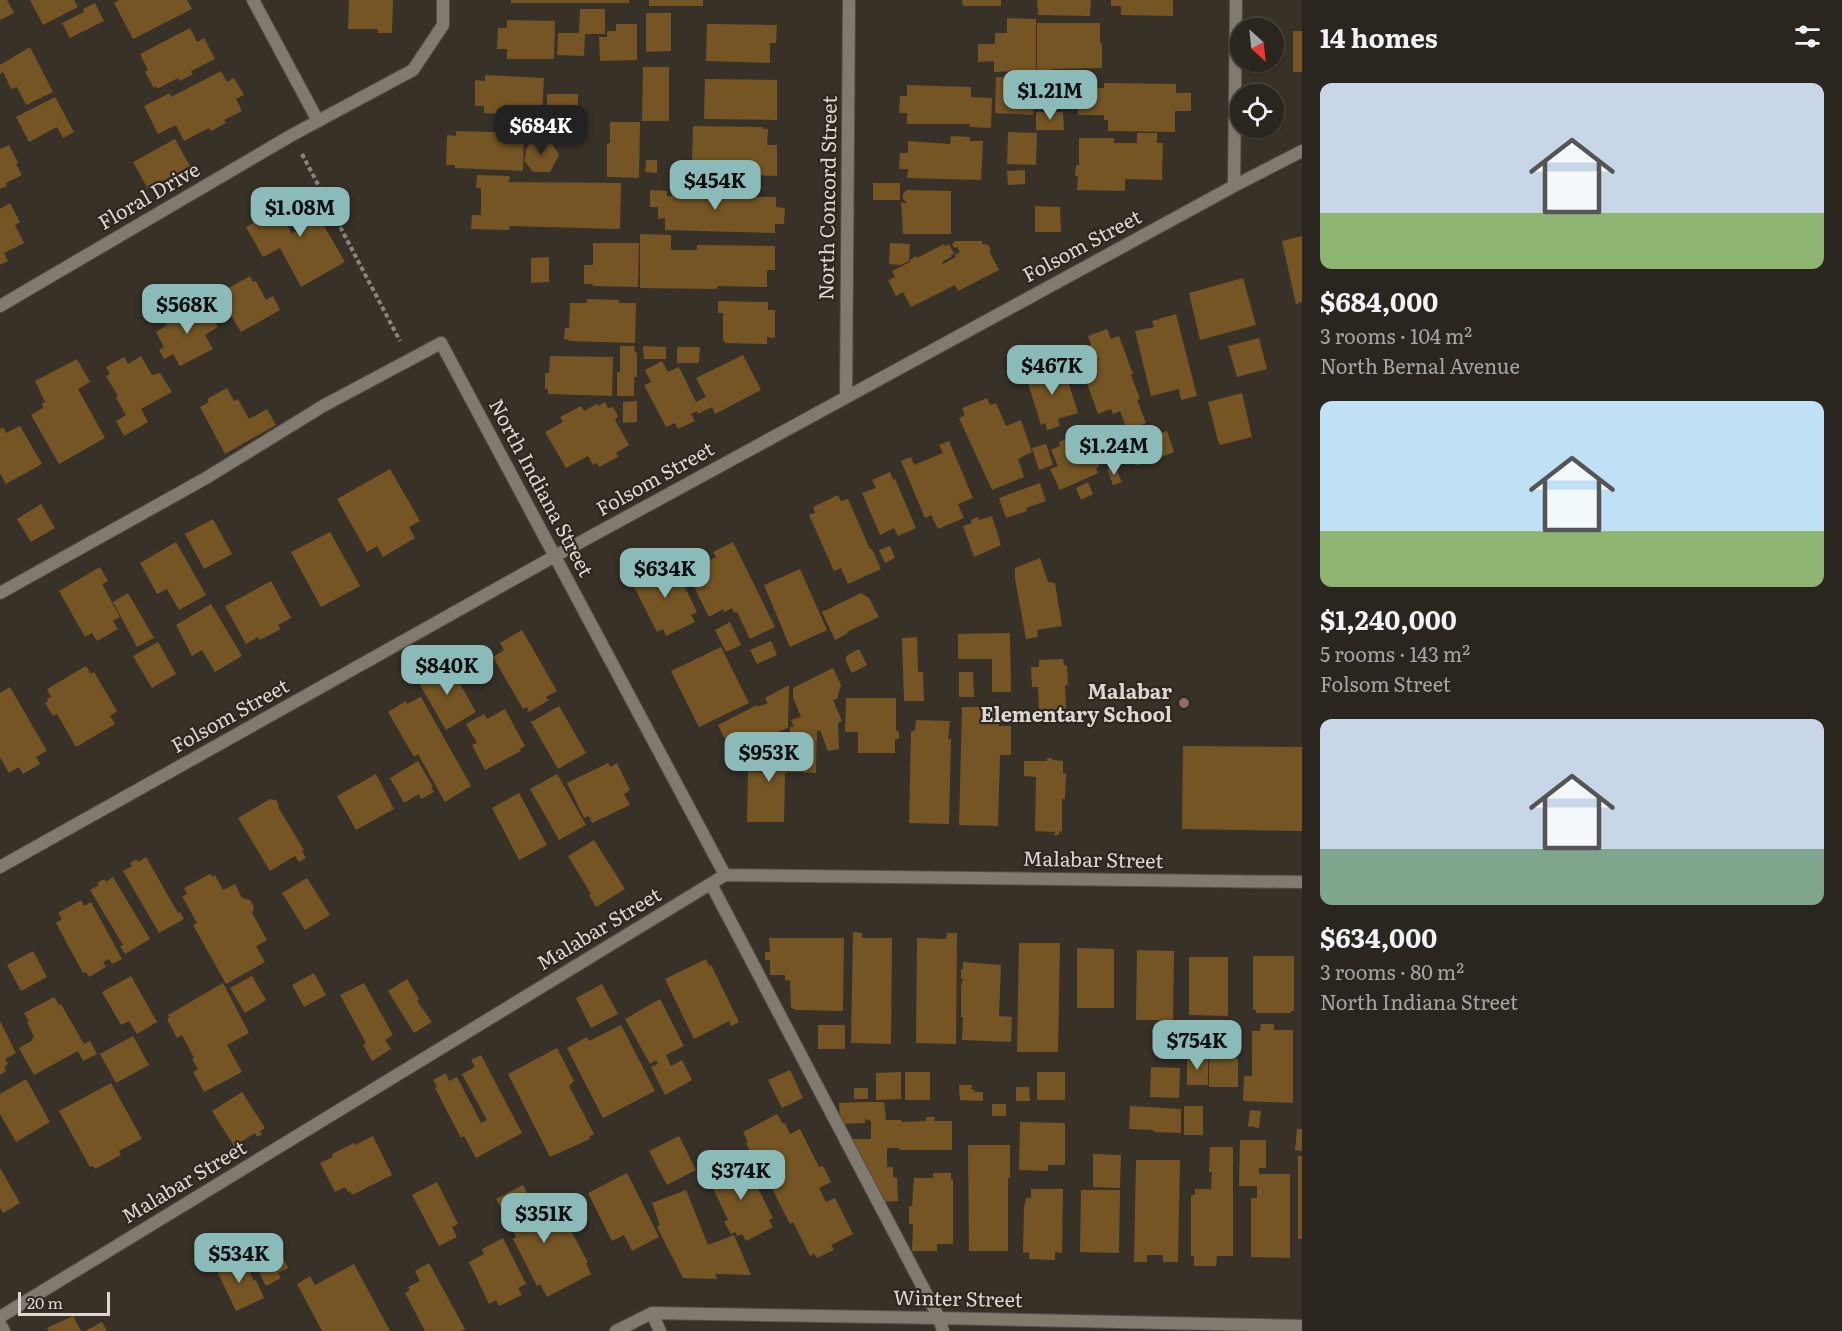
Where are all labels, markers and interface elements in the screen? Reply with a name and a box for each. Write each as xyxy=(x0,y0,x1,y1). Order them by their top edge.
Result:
text: 14 homes xyxy=(1320,17,1438,56)
north arrow xyxy=(1230,18,1284,72)
map controls xyxy=(1230,18,1284,138)
icon: filters xyxy=(1791,20,1824,53)
pin: $1.21M xyxy=(1001,70,1099,121)
text: $1.21M xyxy=(1017,74,1083,104)
button: locate xyxy=(1230,84,1284,138)
street label: North Concord Street xyxy=(809,95,843,301)
pin: $684K xyxy=(499,105,583,156)
text: $684K xyxy=(509,109,573,139)
icon: home xyxy=(1518,122,1626,230)
street label: Floral Drive xyxy=(91,153,205,236)
pin: $454K xyxy=(673,160,757,211)
text: $454K xyxy=(684,164,746,194)
pin: $1.08M xyxy=(251,187,349,238)
text: $1.08M xyxy=(265,191,335,221)
street label: Folsom Street xyxy=(1016,200,1146,288)
text: $684,000 xyxy=(1320,281,1438,320)
pin: $568K xyxy=(145,284,229,335)
text: $568K xyxy=(156,288,218,318)
text: 3 rooms · 104 m² xyxy=(1320,320,1472,350)
pin: $467K xyxy=(1010,345,1094,396)
text: $467K xyxy=(1021,349,1083,379)
text: North Bernal Avenue xyxy=(1320,350,1520,380)
street label: North Indiana Street xyxy=(483,393,602,582)
pin: $1.24M xyxy=(1065,425,1163,476)
text: $1.24M xyxy=(1079,429,1149,459)
street label: Folsom Street xyxy=(590,432,719,522)
icon: home xyxy=(1518,440,1626,548)
pin: $634K xyxy=(623,548,707,599)
text: $634K xyxy=(634,552,696,582)
text: $1,240,000 xyxy=(1320,599,1457,638)
text: 5 rooms · 143 m² xyxy=(1320,638,1470,668)
pin: $840K xyxy=(405,645,489,696)
text: $840K xyxy=(415,649,479,679)
text: Folsom Street xyxy=(1320,668,1451,698)
street label: Folsom Street xyxy=(165,669,294,759)
place label: Malabar Elementary School xyxy=(980,675,1172,728)
marker: Malabar Elementary School xyxy=(1177,696,1191,710)
pin: $953K xyxy=(727,732,811,783)
text: $953K xyxy=(739,736,799,766)
icon: home xyxy=(1518,758,1626,866)
street label: Malabar Street xyxy=(1022,842,1164,874)
street label: Malabar Street xyxy=(530,878,666,976)
text: $634,000 xyxy=(1320,917,1437,956)
text: 3 rooms · 80 m² xyxy=(1320,956,1464,986)
text: North Indiana Street xyxy=(1320,986,1518,1016)
pin: $754K xyxy=(1155,1020,1239,1071)
text: $754K xyxy=(1166,1024,1228,1054)
street label: Malabar Street xyxy=(115,1131,251,1229)
pin: $374K xyxy=(699,1150,783,1201)
text: $374K xyxy=(711,1154,771,1184)
pin: $351K xyxy=(502,1193,586,1244)
text: $351K xyxy=(515,1197,573,1227)
pin: $534K xyxy=(197,1233,281,1284)
text: $534K xyxy=(208,1237,270,1267)
street label: Winter Street xyxy=(893,1281,1023,1313)
scale bar xyxy=(18,1289,110,1316)
text: 20 m xyxy=(27,1290,63,1314)

